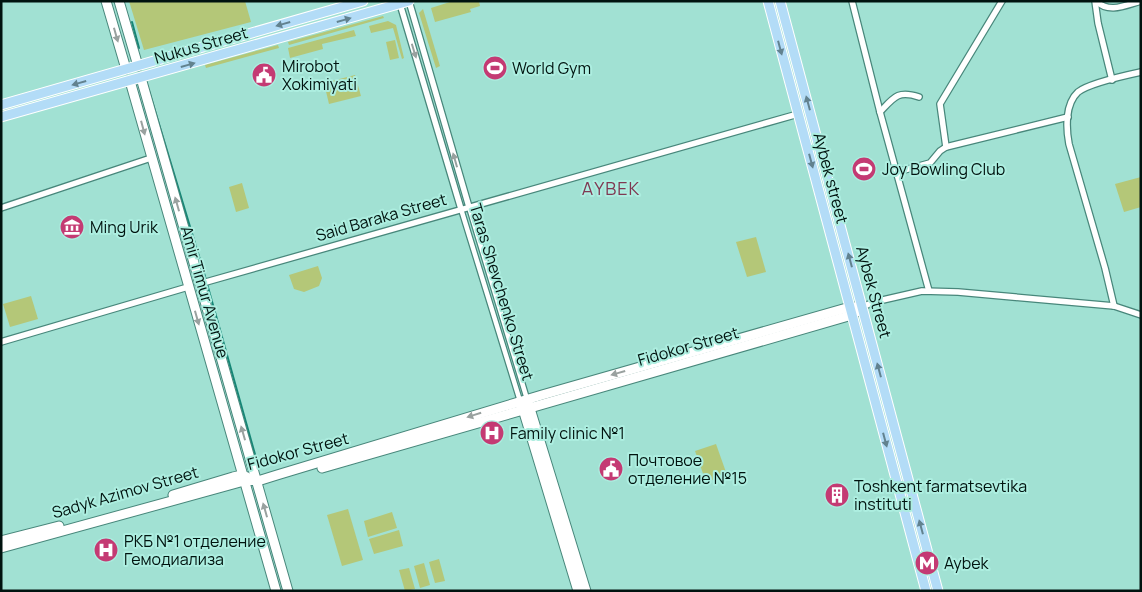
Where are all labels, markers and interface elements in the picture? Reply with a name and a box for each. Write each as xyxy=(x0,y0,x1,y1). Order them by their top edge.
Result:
one-way arrow xyxy=(337,16,352,24)
street label: Nukus Street xyxy=(152,21,250,69)
one-way arrow xyxy=(275,21,290,29)
one-way arrow xyxy=(113,28,121,43)
one-way arrow xyxy=(777,41,785,56)
one-way arrow xyxy=(410,43,418,58)
place label: Mirobot Xokimiyati xyxy=(282,55,357,95)
sports icon: World Gym xyxy=(482,55,508,81)
place label: World Gym xyxy=(512,57,591,79)
one-way arrow xyxy=(181,60,196,68)
public building icon: Mirobot Xokimiyati xyxy=(251,62,277,88)
one-way arrow xyxy=(71,79,86,87)
one-way arrow xyxy=(803,96,811,111)
one-way arrow xyxy=(139,121,147,136)
street label: Aybek street xyxy=(808,130,854,226)
one-way arrow xyxy=(451,153,459,168)
one-way arrow xyxy=(807,154,815,169)
sports icon: Joy Bowling Club xyxy=(851,156,877,182)
place label: Joy Bowling Club xyxy=(882,158,1005,180)
district label: АYBEK xyxy=(582,176,640,200)
street label: Said Baraka Street xyxy=(313,188,449,246)
one-way arrow xyxy=(172,196,180,211)
street label: Taras Shevchenko Street xyxy=(465,201,539,383)
museum icon: Ming Urik xyxy=(59,214,85,240)
place label: Ming Urik xyxy=(90,216,159,238)
street label: Amir Timur Avenue xyxy=(176,223,234,361)
street label: Aybek Street xyxy=(851,243,897,341)
one-way arrow xyxy=(845,253,853,268)
one-way arrow xyxy=(194,311,202,326)
street label: Fidokor Street xyxy=(635,321,741,371)
one-way arrow xyxy=(875,362,883,377)
one-way arrow xyxy=(610,370,625,378)
one-way arrow xyxy=(466,412,481,420)
hospital icon: Family clinic №1 xyxy=(479,420,505,446)
place label: Family clinic №1 xyxy=(510,422,625,444)
one-way arrow xyxy=(238,426,246,441)
street label: Fidokor Street xyxy=(245,427,351,475)
one-way arrow xyxy=(882,433,890,448)
place label: Почтовое отделение №15 xyxy=(628,449,747,489)
public building icon: Почтовое отделение №15 xyxy=(598,456,624,482)
street label: Sadyk Azimov Street xyxy=(49,461,201,523)
place label: Toshkent farmatsevtika instituti xyxy=(854,475,1027,515)
building icon: Toshkent farmatsevtika instituti xyxy=(824,482,850,508)
one-way arrow xyxy=(261,503,269,518)
one-way arrow xyxy=(917,519,925,534)
place label: РКБ №1 отделение Гемодиализа xyxy=(124,530,266,570)
hospital icon: РКБ №1 отделение Гемодиализа xyxy=(93,537,119,563)
metro station icon: Aybek xyxy=(914,550,940,576)
place label: Aybek xyxy=(944,552,990,574)

